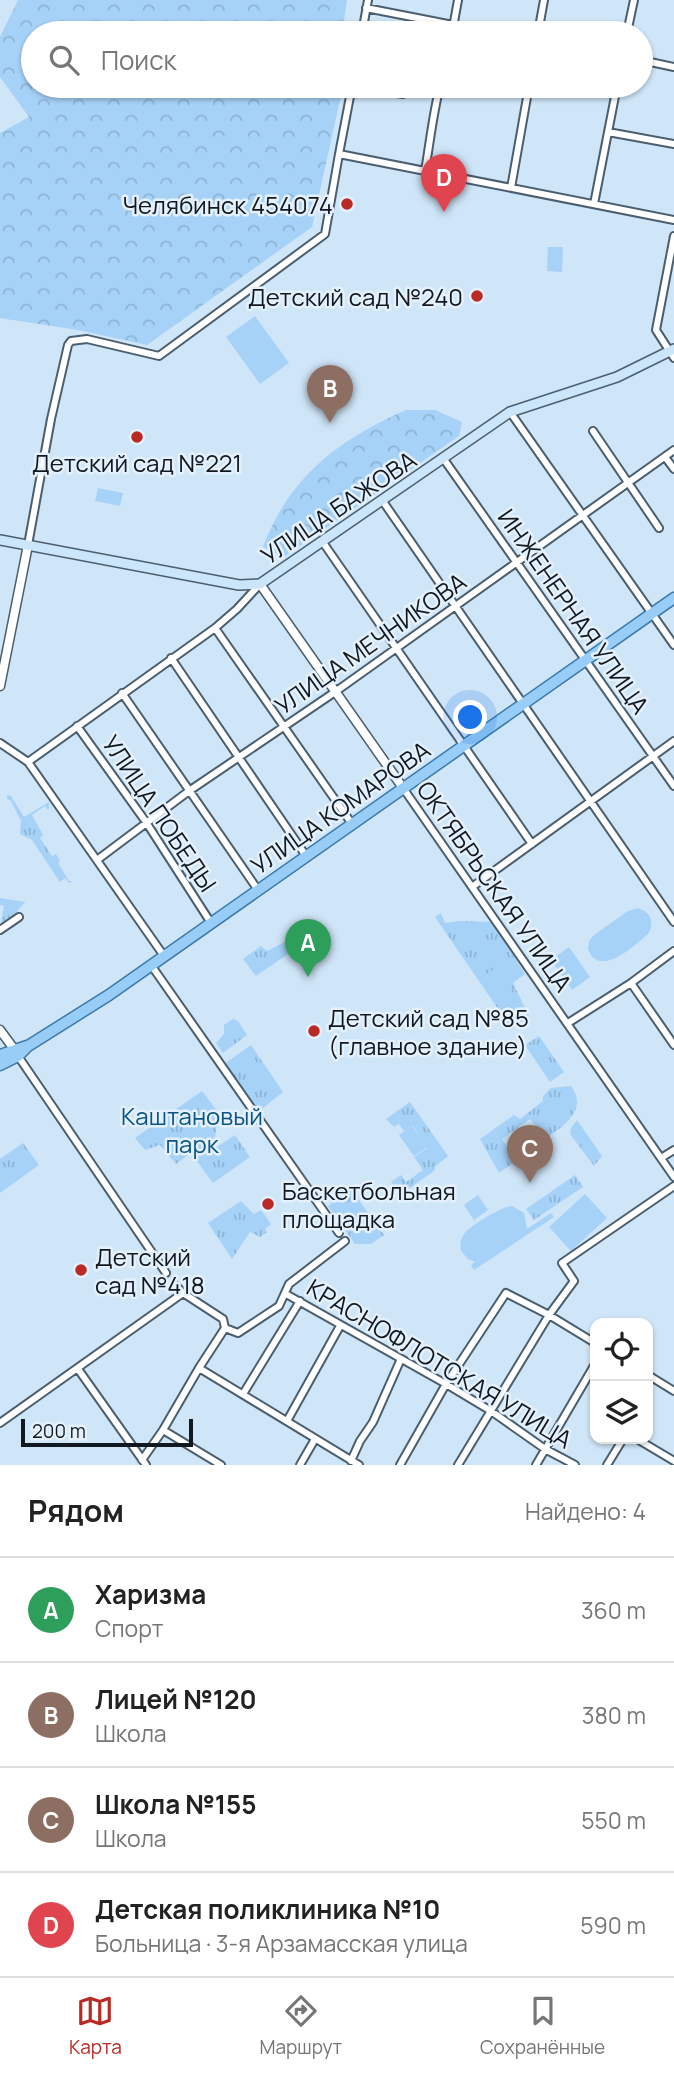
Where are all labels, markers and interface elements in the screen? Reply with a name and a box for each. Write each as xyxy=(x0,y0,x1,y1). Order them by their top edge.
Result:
search box xyxy=(21,21,653,98)
icon: search xyxy=(45,41,83,79)
text: Поиск xyxy=(101,42,176,78)
pin: D xyxy=(421,154,467,212)
place label: Челябинск 454074 xyxy=(123,188,333,221)
marker: Челябинск 454074 xyxy=(339,196,355,212)
place label: Детский сад №240 xyxy=(248,280,463,313)
marker: Детский сад №240 xyxy=(469,288,485,304)
pin: B xyxy=(307,365,353,423)
marker: Детский сад №221 xyxy=(129,429,145,445)
street label: УЛИЦА БАЖОВА xyxy=(254,443,422,571)
place label: Детский сад №221 xyxy=(32,446,242,479)
street label: ИНЖЕНЕРНАЯ УЛИЦА xyxy=(491,502,657,720)
street label: УЛИЦА МЕЧНИКОВА xyxy=(268,564,472,722)
your location xyxy=(453,700,487,734)
street label: УЛИЦА ПОБЕДЫ xyxy=(95,728,225,898)
street label: УЛИЦА КОМАРОВА xyxy=(244,733,436,881)
street label: ОКТЯБРЬСКАЯ УЛИЦА xyxy=(410,774,580,998)
pin: A xyxy=(285,919,331,977)
place label: Детский сад №85 (главное здание) xyxy=(328,1001,529,1062)
marker: Детский сад №85 (главное здание) xyxy=(306,1023,322,1039)
park label: Каштановый парк xyxy=(121,1099,263,1160)
pin: C xyxy=(507,1125,553,1183)
place label: Баскетбольная площадка xyxy=(282,1174,456,1235)
marker: Баскетбольная площадка xyxy=(260,1196,276,1212)
place label: Детский сад №418 xyxy=(95,1240,205,1301)
marker: Детский сад №418 xyxy=(73,1262,89,1278)
street label: КРАСНОФЛОТСКАЯ УЛИЦА xyxy=(301,1271,579,1455)
map controls xyxy=(590,1318,653,1444)
button: locate xyxy=(590,1318,653,1381)
button: layers xyxy=(590,1381,653,1444)
scale bar xyxy=(21,1416,192,1448)
text: 200 m xyxy=(32,1418,86,1444)
text: Рядом xyxy=(28,1490,124,1531)
text: Найдено: 4 xyxy=(525,1495,646,1527)
text: Харизма xyxy=(95,1576,206,1612)
text: A xyxy=(43,1594,59,1626)
text: 360 m xyxy=(581,1594,646,1626)
text: Спорт xyxy=(95,1612,163,1644)
text: Лицей №120 xyxy=(95,1681,257,1717)
text: B xyxy=(44,1699,58,1731)
text: 380 m xyxy=(582,1699,646,1731)
text: Школа xyxy=(95,1717,167,1749)
text: Школа №155 xyxy=(95,1786,257,1822)
text: C xyxy=(43,1804,60,1836)
text: 550 m xyxy=(581,1804,646,1836)
text: Школа xyxy=(95,1822,167,1854)
text: Детская поликлиника №10 xyxy=(95,1891,440,1927)
text: D xyxy=(43,1909,59,1941)
text: 590 m xyxy=(580,1909,646,1941)
text: Больница · 3-я Арзамасская улица xyxy=(95,1927,468,1959)
tab: Карта xyxy=(69,1992,122,2060)
tab: Маршрут xyxy=(260,1992,342,2060)
tab: Сохранённые xyxy=(480,1992,605,2060)

